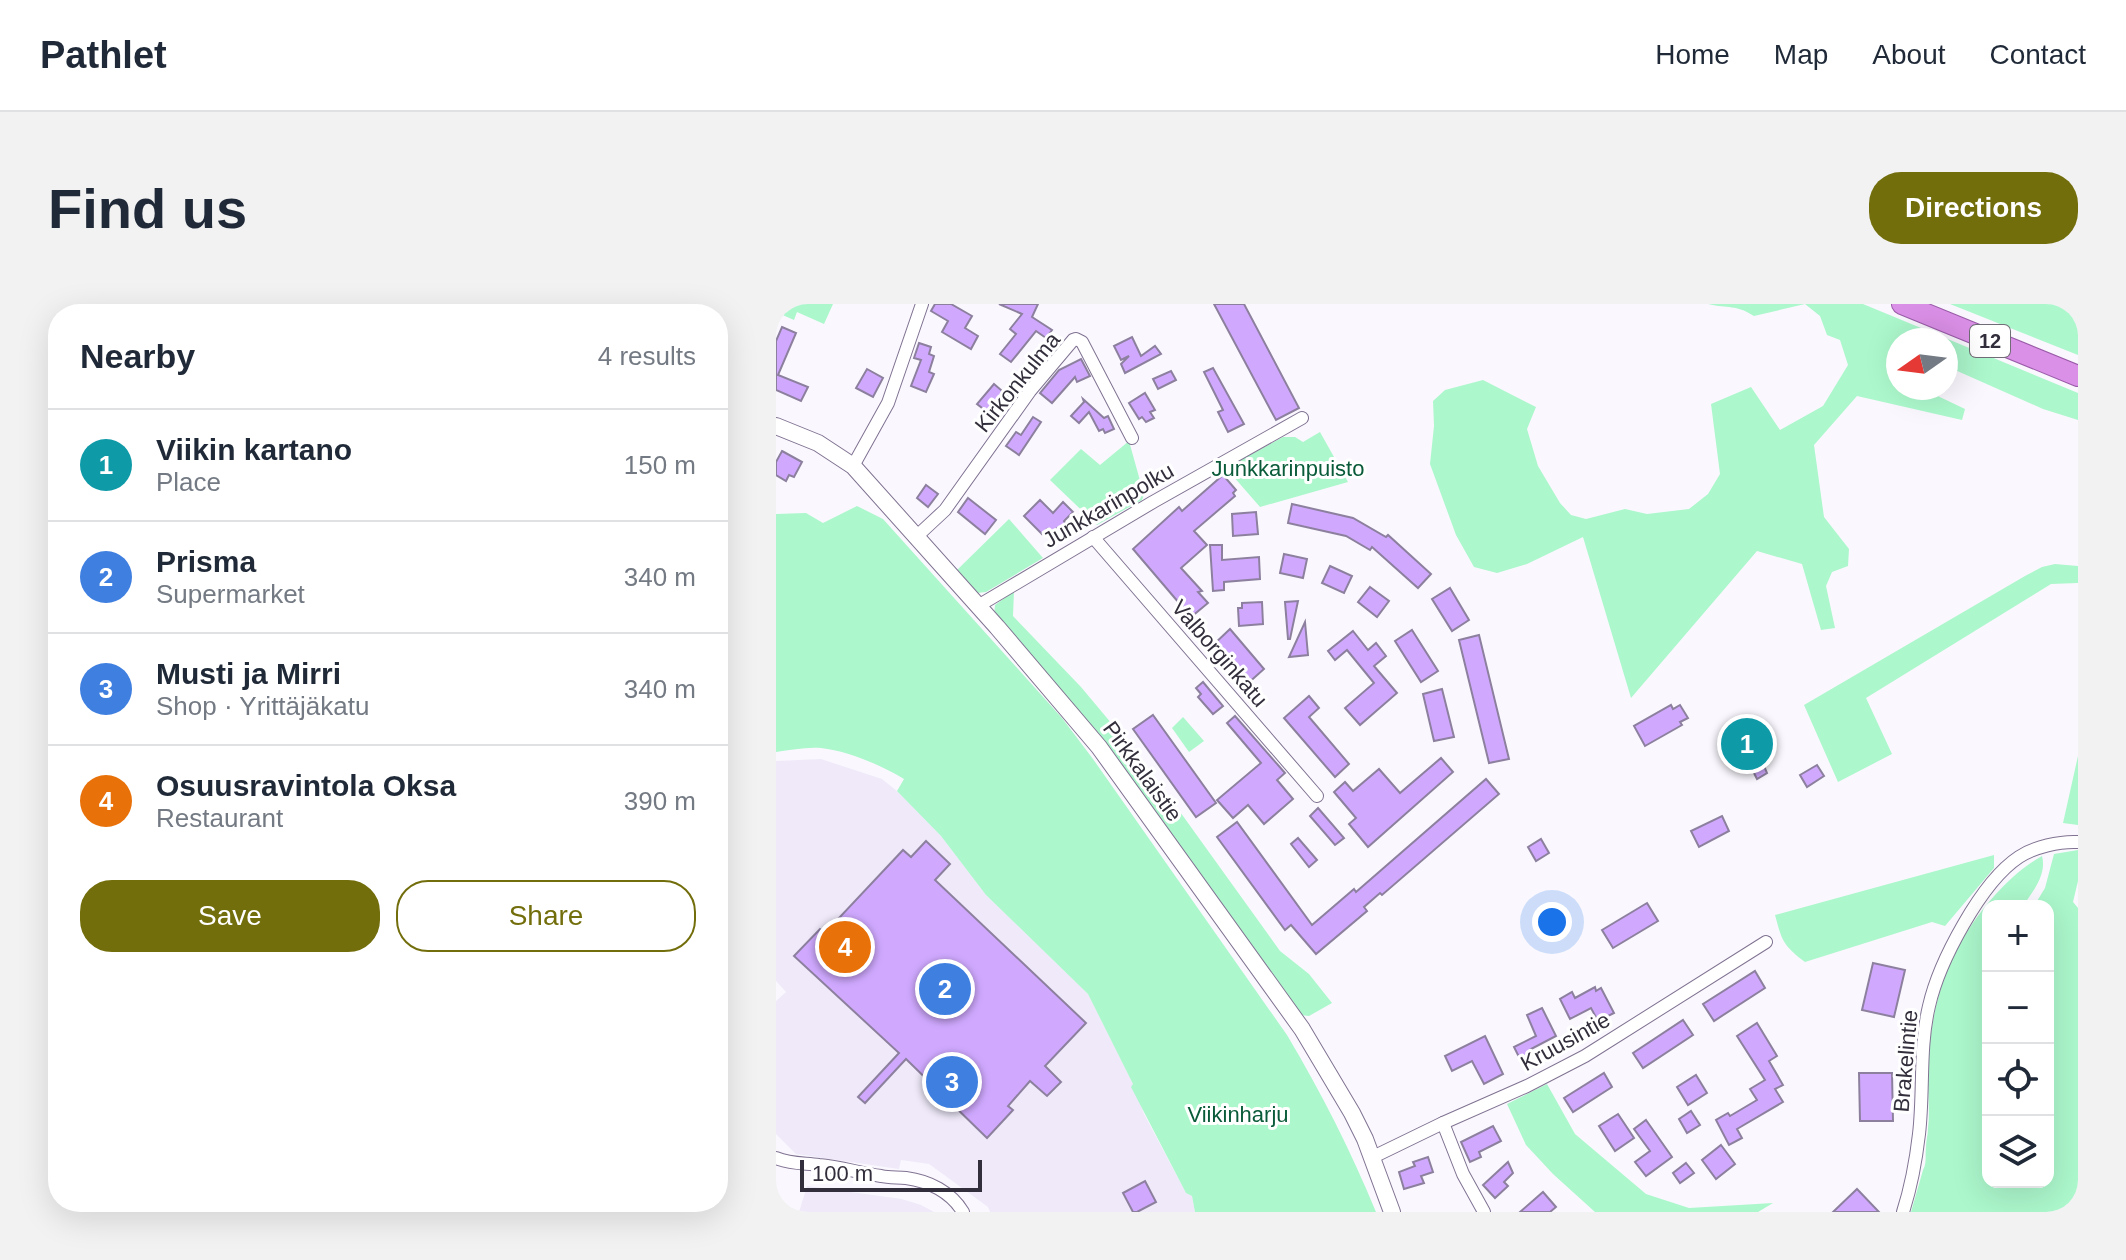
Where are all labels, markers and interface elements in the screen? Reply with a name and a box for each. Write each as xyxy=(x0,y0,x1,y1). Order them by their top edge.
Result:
text: Pathlet xyxy=(40,34,167,76)
text: Home xyxy=(1655,39,1730,70)
text: Map xyxy=(1774,39,1828,70)
text: About xyxy=(1872,39,1946,70)
text: Contact xyxy=(1990,39,2086,70)
button: Directions xyxy=(1869,172,2078,244)
text: Find us xyxy=(48,177,247,240)
road number: 12 xyxy=(1970,325,2010,357)
street label: Kirkonkulma xyxy=(970,327,1066,437)
north arrow xyxy=(1886,328,1958,400)
text: Nearby xyxy=(80,337,195,375)
text: 4 results xyxy=(598,341,696,371)
text: Viikin kartano xyxy=(156,433,352,466)
text: 1 xyxy=(99,450,113,480)
text: 150 m xyxy=(624,450,696,480)
park label: Junkkarinpuisto xyxy=(1212,456,1364,481)
street label: Junkkarinpolku xyxy=(1038,458,1178,553)
text: Place xyxy=(156,467,221,497)
text: Prisma xyxy=(156,545,256,578)
text: 2 xyxy=(99,562,113,592)
text: 340 m xyxy=(624,562,696,592)
text: Supermarket xyxy=(156,579,305,609)
street label: Valborginkatu xyxy=(1167,595,1273,712)
text: Musti ja Mirri xyxy=(156,657,341,690)
text: 3 xyxy=(99,674,113,704)
text: 340 m xyxy=(624,674,696,704)
text: Shop · Yrittäjäkatu xyxy=(156,691,369,721)
pin: 1 xyxy=(1721,714,1773,774)
street label: Pirkkalaistie xyxy=(1098,716,1187,826)
text: Osuusravintola Oksa xyxy=(156,769,456,802)
text: 4 xyxy=(99,786,113,816)
text: 390 m xyxy=(624,786,696,816)
text: Restaurant xyxy=(156,803,283,833)
button: Save xyxy=(80,880,380,952)
button: Share xyxy=(396,880,696,952)
map controls xyxy=(1982,900,2054,1188)
button: + xyxy=(1982,900,2054,972)
your location xyxy=(1532,902,1572,942)
pin: 4 xyxy=(819,917,871,977)
pin: 2 xyxy=(919,959,971,1019)
button: − xyxy=(1982,972,2054,1044)
street label: Kruusintie xyxy=(1516,1007,1614,1076)
street label: Brakelintie xyxy=(1889,1009,1922,1113)
button: locate xyxy=(1982,1044,2054,1116)
pin: 3 xyxy=(926,1052,978,1112)
park label: Viikinharju xyxy=(1187,1102,1289,1127)
button: layers xyxy=(1982,1116,2054,1188)
scale bar xyxy=(800,1156,982,1192)
text: 100 m xyxy=(812,1161,873,1186)

